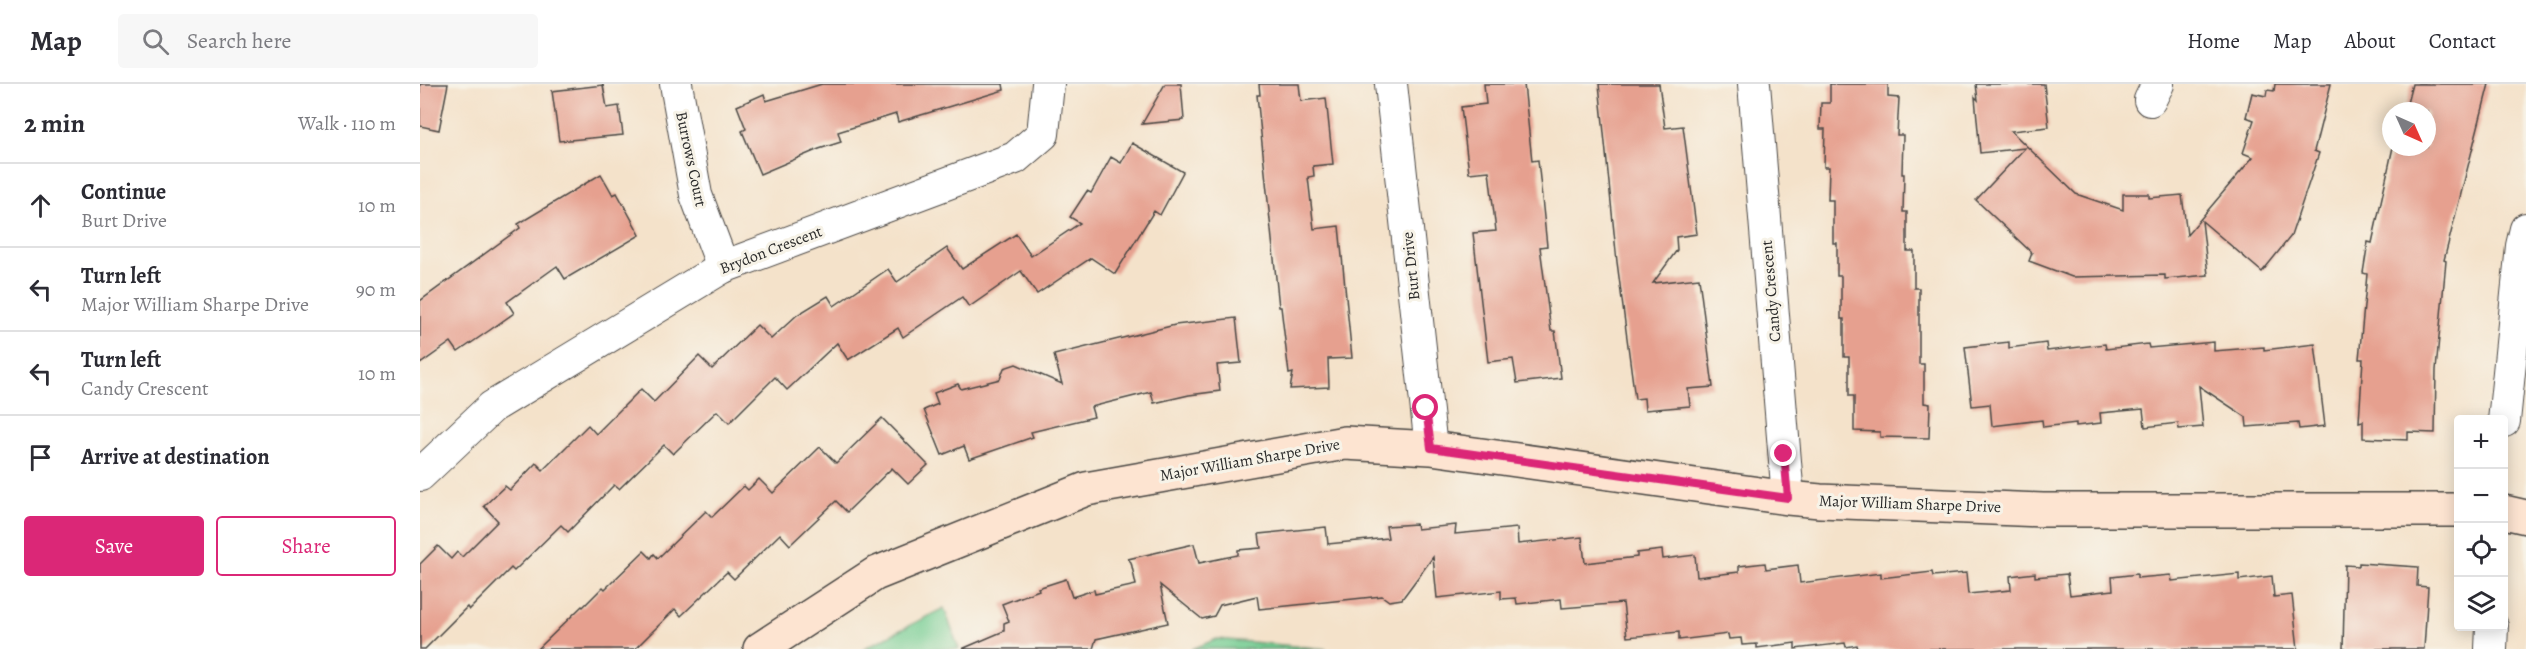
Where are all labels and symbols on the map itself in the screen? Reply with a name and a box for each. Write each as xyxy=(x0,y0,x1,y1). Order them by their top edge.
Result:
north arrow xyxy=(2382,102,2436,156)
street label: Burrows Court xyxy=(670,109,712,209)
street label: Brydon Crescent xyxy=(717,220,825,280)
street label: Burt Drive xyxy=(1396,231,1426,301)
street label: Candy Crescent xyxy=(1756,239,1786,343)
route start xyxy=(1412,394,1438,420)
street label: Major William Sharpe Drive xyxy=(1158,433,1342,487)
route end xyxy=(1770,440,1796,466)
street label: Major William Sharpe Drive xyxy=(1819,490,2001,518)

